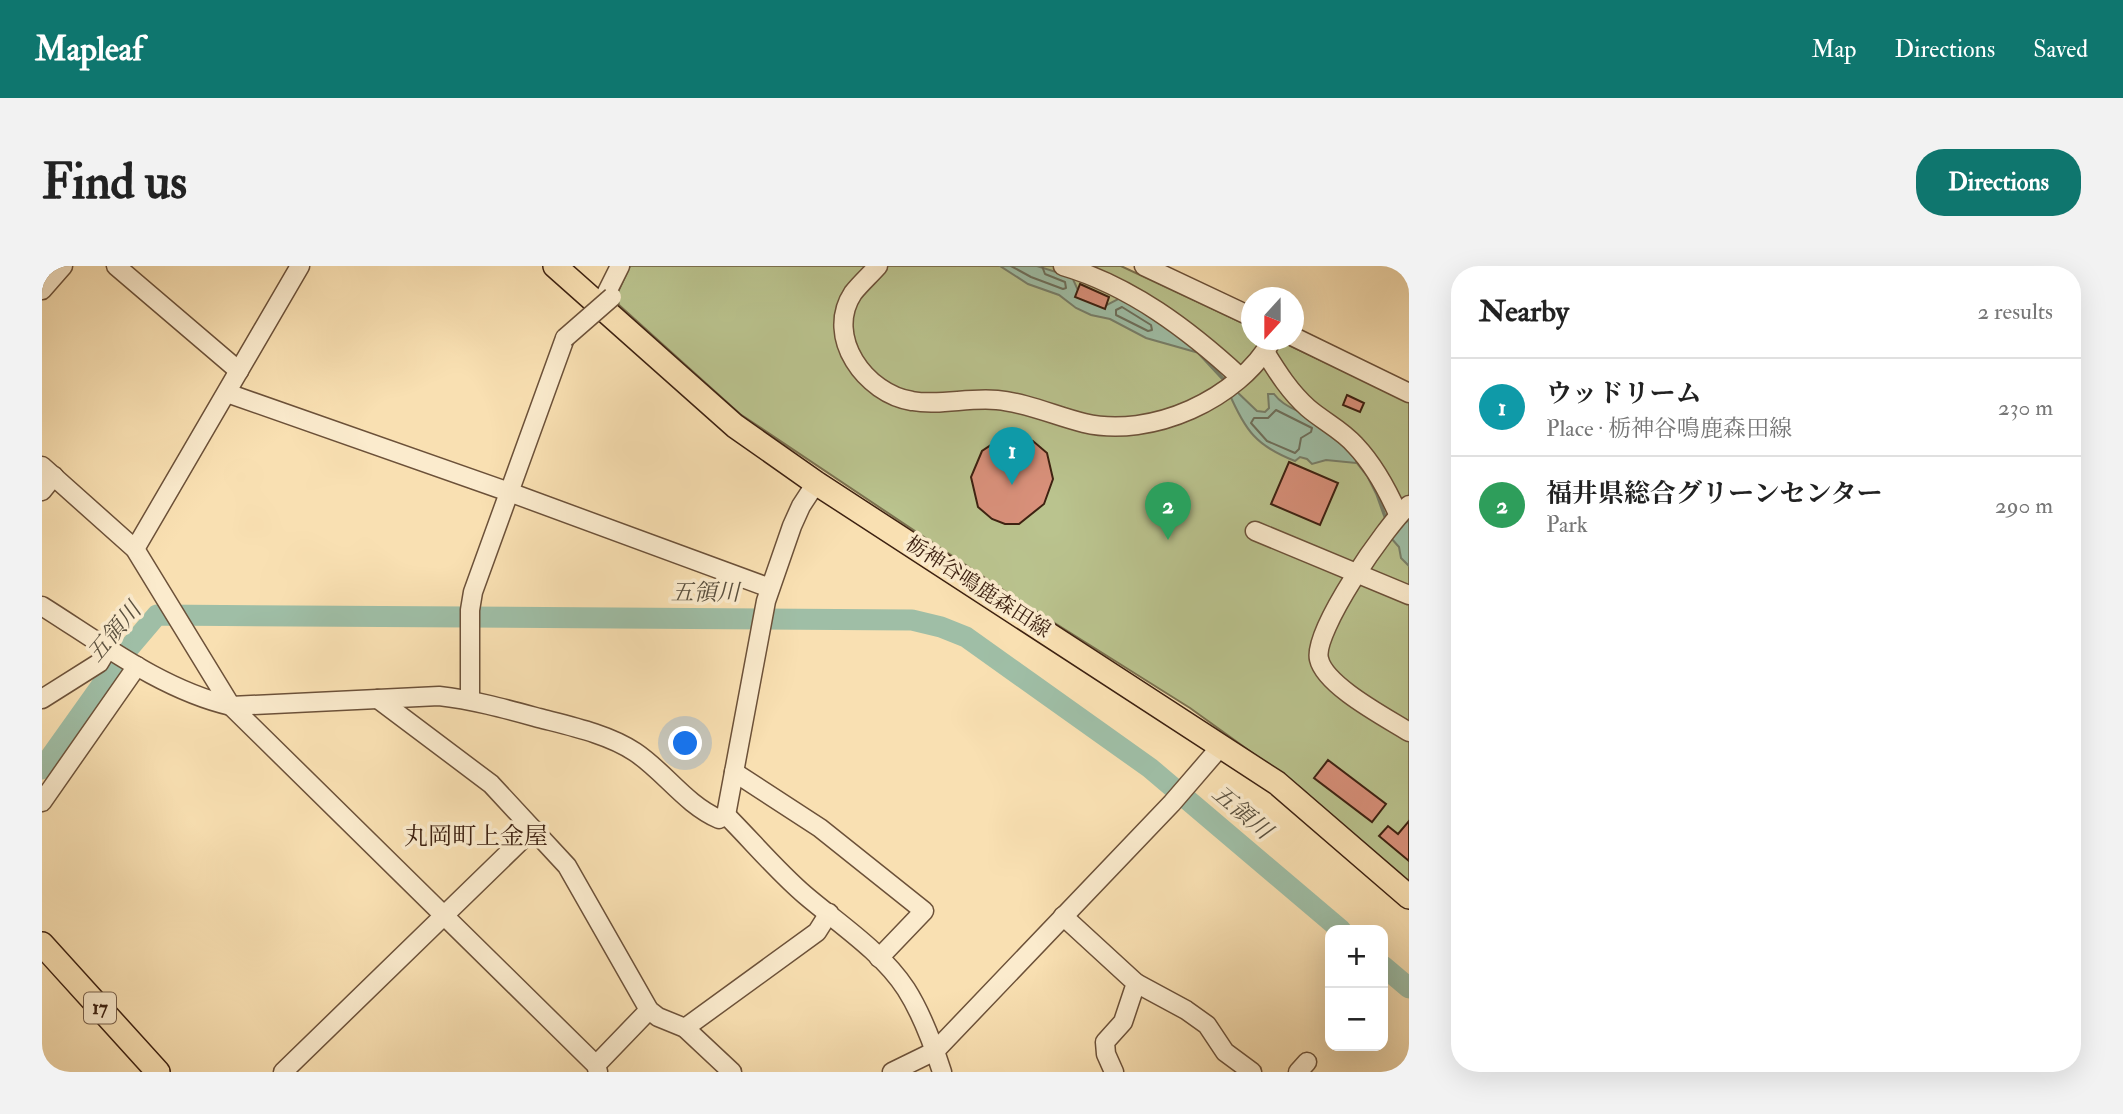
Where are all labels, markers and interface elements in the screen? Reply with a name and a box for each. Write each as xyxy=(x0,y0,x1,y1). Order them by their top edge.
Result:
text: Mapleaf xyxy=(35,29,143,70)
text: Map xyxy=(1811,34,1856,65)
text: Directions xyxy=(1894,34,1995,65)
text: Saved xyxy=(2033,34,2088,65)
button: Directions xyxy=(1916,149,2081,216)
text: Find us xyxy=(42,152,187,213)
north arrow xyxy=(1241,287,1304,350)
text: Nearby xyxy=(1479,293,1569,330)
text: 2 results xyxy=(1978,297,2053,326)
text: ウッドリーム xyxy=(1546,378,1701,410)
text: 1 xyxy=(1498,393,1506,422)
text: 230 m xyxy=(1998,393,2053,422)
text: Place · 栃神谷鳴鹿森田線 xyxy=(1546,414,1792,443)
pin: 1 xyxy=(989,427,1035,485)
text: 福井県総合グリーンセンター xyxy=(1546,478,1882,510)
pin: 2 xyxy=(1145,482,1191,540)
text: 2 xyxy=(1496,491,1508,520)
text: 290 m xyxy=(1995,491,2053,520)
text: Park xyxy=(1546,510,1588,539)
street label: 栃神谷鳴鹿森田線 xyxy=(900,530,1056,644)
water label: 五領川 xyxy=(671,578,743,607)
water label: 五領川 xyxy=(81,594,149,668)
your location xyxy=(668,726,702,760)
water label: 五領川 xyxy=(1206,779,1280,847)
district label: 丸岡町上金屋 xyxy=(404,821,548,852)
map controls xyxy=(1325,925,1388,1051)
button: + xyxy=(1325,925,1388,988)
button: − xyxy=(1325,988,1388,1051)
road number: 17 xyxy=(84,992,116,1024)

